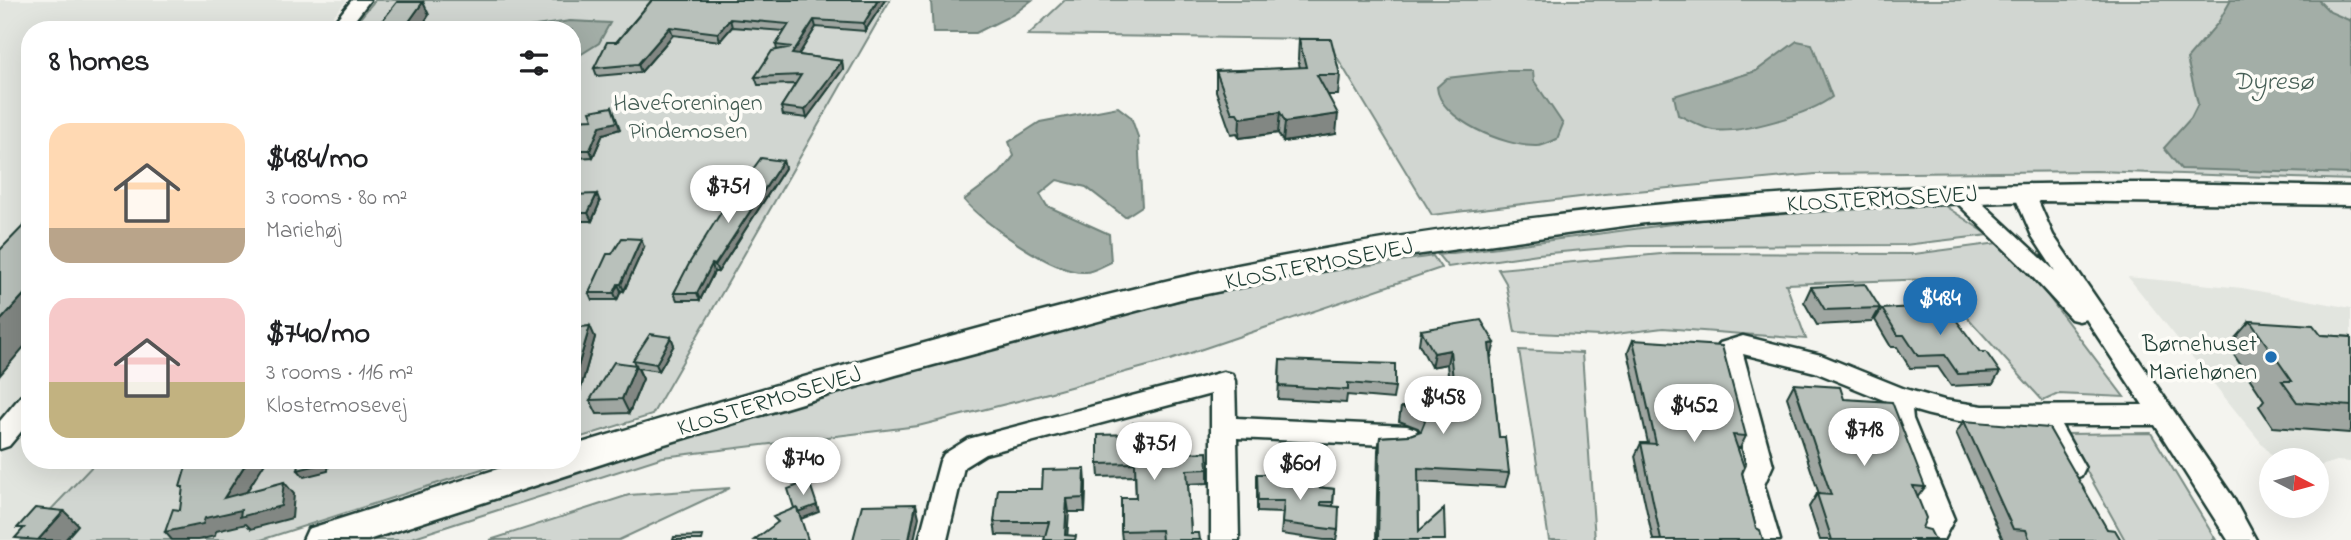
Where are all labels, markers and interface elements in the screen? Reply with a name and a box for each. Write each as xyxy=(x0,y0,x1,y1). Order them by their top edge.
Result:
text: 8 homes xyxy=(49,41,150,85)
icon: filters xyxy=(515,44,553,82)
water label: Dyresø xyxy=(2233,64,2314,102)
park label: Haveforeningen Pindemosen xyxy=(613,87,763,150)
text: $484/mo xyxy=(266,138,368,182)
icon: home xyxy=(105,151,189,235)
pin: $751 xyxy=(687,166,769,225)
text: $751 xyxy=(706,171,750,204)
street label: KLOSTERMOSEVEJ xyxy=(1786,178,1978,223)
text: 3 rooms · 80 m² xyxy=(266,182,407,215)
text: Mariehøj xyxy=(266,215,341,248)
street label: KLOSTERMOSEVEJ xyxy=(1222,230,1417,301)
pin: $484 xyxy=(1899,278,1981,337)
text: $484 xyxy=(1919,283,1961,316)
text: $740/mo xyxy=(266,313,370,357)
icon: home xyxy=(105,326,189,410)
place label: Børnehuset Mariehønen xyxy=(2141,328,2257,391)
marker: Børnehuset Mariehønen xyxy=(2263,349,2279,365)
text: 3 rooms · 116 m² xyxy=(266,357,413,390)
street label: KLOSTERMOSEVEJ xyxy=(673,358,866,447)
pin: $458 xyxy=(1402,376,1484,436)
text: $458 xyxy=(1420,382,1466,415)
pin: $452 xyxy=(1653,384,1735,444)
text: Klostermosevej xyxy=(266,390,406,423)
text: $452 xyxy=(1670,390,1718,423)
pin: $718 xyxy=(1823,408,1905,468)
text: $718 xyxy=(1844,414,1884,447)
pin: $751 xyxy=(1113,422,1195,482)
text: $751 xyxy=(1132,428,1176,461)
pin: $740 xyxy=(762,438,844,497)
pin: $601 xyxy=(1259,442,1341,502)
text: $740 xyxy=(782,443,824,476)
text: $601 xyxy=(1279,448,1321,481)
north arrow xyxy=(2259,448,2329,518)
map controls xyxy=(2259,448,2329,518)

